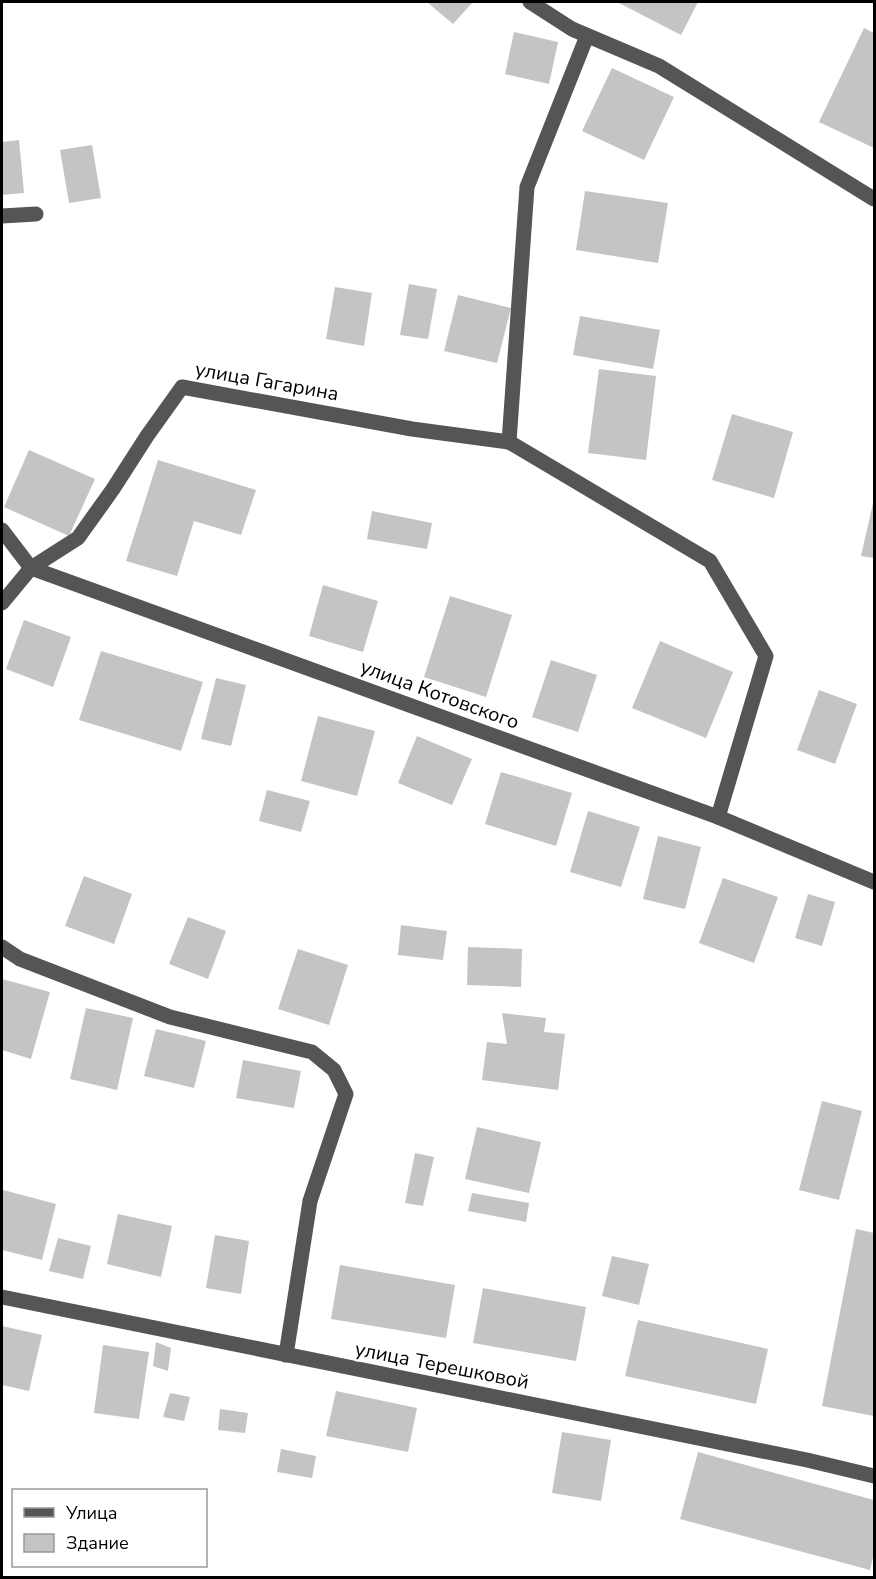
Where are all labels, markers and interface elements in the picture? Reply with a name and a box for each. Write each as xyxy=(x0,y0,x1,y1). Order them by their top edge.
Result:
street label: улица Гагарина xyxy=(193,356,341,407)
street label: улица Котовского xyxy=(357,653,523,736)
street label: улица Терешковой xyxy=(353,1335,531,1396)
legend xyxy=(12,1489,207,1567)
text: Улица xyxy=(65,1501,117,1525)
text: Здание xyxy=(66,1531,129,1555)

